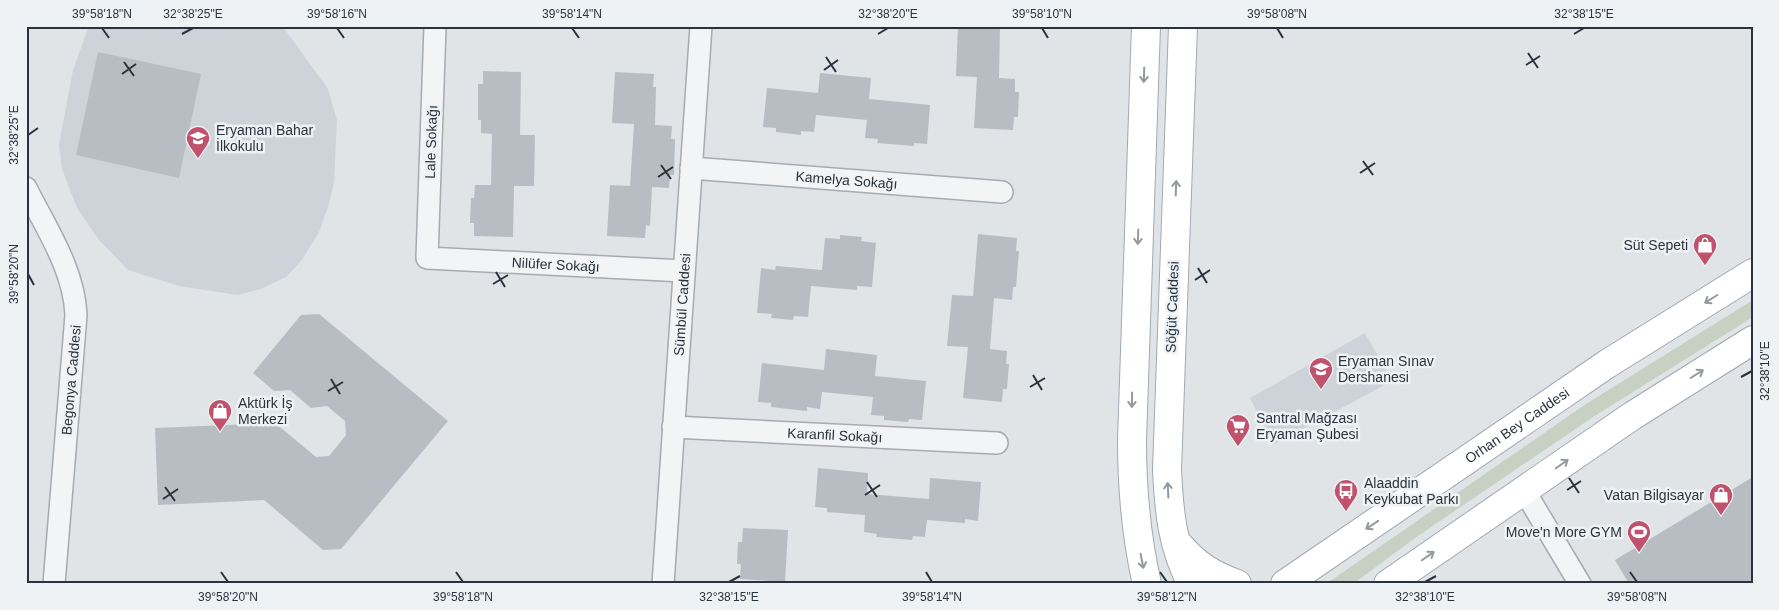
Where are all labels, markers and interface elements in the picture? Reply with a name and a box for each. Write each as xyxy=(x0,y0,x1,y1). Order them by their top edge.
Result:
text: 39°58'18"N xyxy=(72,7,132,21)
text: 32°38'25"E xyxy=(163,7,223,21)
text: 39°58'16"N xyxy=(307,7,367,21)
text: 39°58'14"N xyxy=(542,7,602,21)
text: 32°38'20"E xyxy=(858,7,918,21)
text: 39°58'10"N xyxy=(1012,7,1072,21)
text: 39°58'08"N xyxy=(1247,7,1307,21)
text: 32°38'15"E xyxy=(1554,7,1614,21)
one-way arrow xyxy=(1139,66,1149,83)
text: 32°38'25"E xyxy=(7,105,21,165)
street label: Lale Sokağı xyxy=(422,105,440,179)
place label: Eryaman Bahar İlkokulu xyxy=(216,122,314,154)
school or university icon: Eryaman Bahar İlkokulu xyxy=(185,125,211,159)
street label: Kamelya Sokağı xyxy=(795,168,898,192)
one-way arrow xyxy=(1172,180,1181,196)
one-way arrow xyxy=(1133,229,1142,245)
shop icon: Süt Sepeti xyxy=(1692,232,1718,266)
place label: Süt Sepeti xyxy=(1623,237,1688,253)
text: 39°58'20"N xyxy=(7,244,21,304)
street label: Sümbül Caddesi xyxy=(671,253,693,357)
street label: Nilüfer Sokağı xyxy=(511,254,600,275)
street label: Söğüt Caddesi xyxy=(1162,261,1182,353)
one-way arrow xyxy=(1705,294,1719,304)
street label: Begonya Caddesi xyxy=(58,324,84,436)
text: 32°38'10"E xyxy=(1758,341,1772,401)
place label: Eryaman Sınav Dershanesi xyxy=(1338,353,1434,385)
school or university icon: Eryaman Sınav Dershanesi xyxy=(1308,356,1334,390)
one-way arrow xyxy=(1690,369,1704,379)
street label: Orhan Bey Caddesi xyxy=(1462,384,1572,467)
one-way arrow xyxy=(1128,391,1137,407)
place label: Aktürk İş Merkezi xyxy=(238,394,292,427)
shop icon: Aktürk İş Merkezi xyxy=(207,398,233,432)
place label: Santral Mağzası Eryaman Şubesi xyxy=(1256,410,1359,442)
supermarket icon: Santral Mağzası Eryaman Şubesi xyxy=(1225,413,1251,447)
street label: Karanfil Sokağı xyxy=(787,425,883,445)
one-way arrow xyxy=(1555,459,1569,469)
place label: Alaaddin Keykubat Parkı xyxy=(1364,475,1459,507)
bus stop icon: Alaaddin Keykubat Parkı xyxy=(1333,478,1359,512)
one-way arrow xyxy=(1163,482,1172,498)
shop icon: Vatan Bilgisayar xyxy=(1708,482,1734,516)
place label: Vatan Bilgisayar xyxy=(1604,487,1704,503)
sports icon: Move'n More GYM xyxy=(1626,519,1652,553)
one-way arrow xyxy=(1365,520,1379,530)
place label: Move'n More GYM xyxy=(1506,524,1622,540)
one-way arrow xyxy=(1421,551,1435,561)
one-way arrow xyxy=(1138,553,1147,569)
text: 39°58'20"N xyxy=(198,590,258,604)
text: 39°58'18"N xyxy=(433,590,493,604)
text: 32°38'15"E xyxy=(699,590,759,604)
text: 39°58'14"N xyxy=(902,590,962,604)
text: 39°58'12"N xyxy=(1137,590,1197,604)
text: 32°38'10"E xyxy=(1395,590,1455,604)
text: 39°58'08"N xyxy=(1607,590,1667,604)

